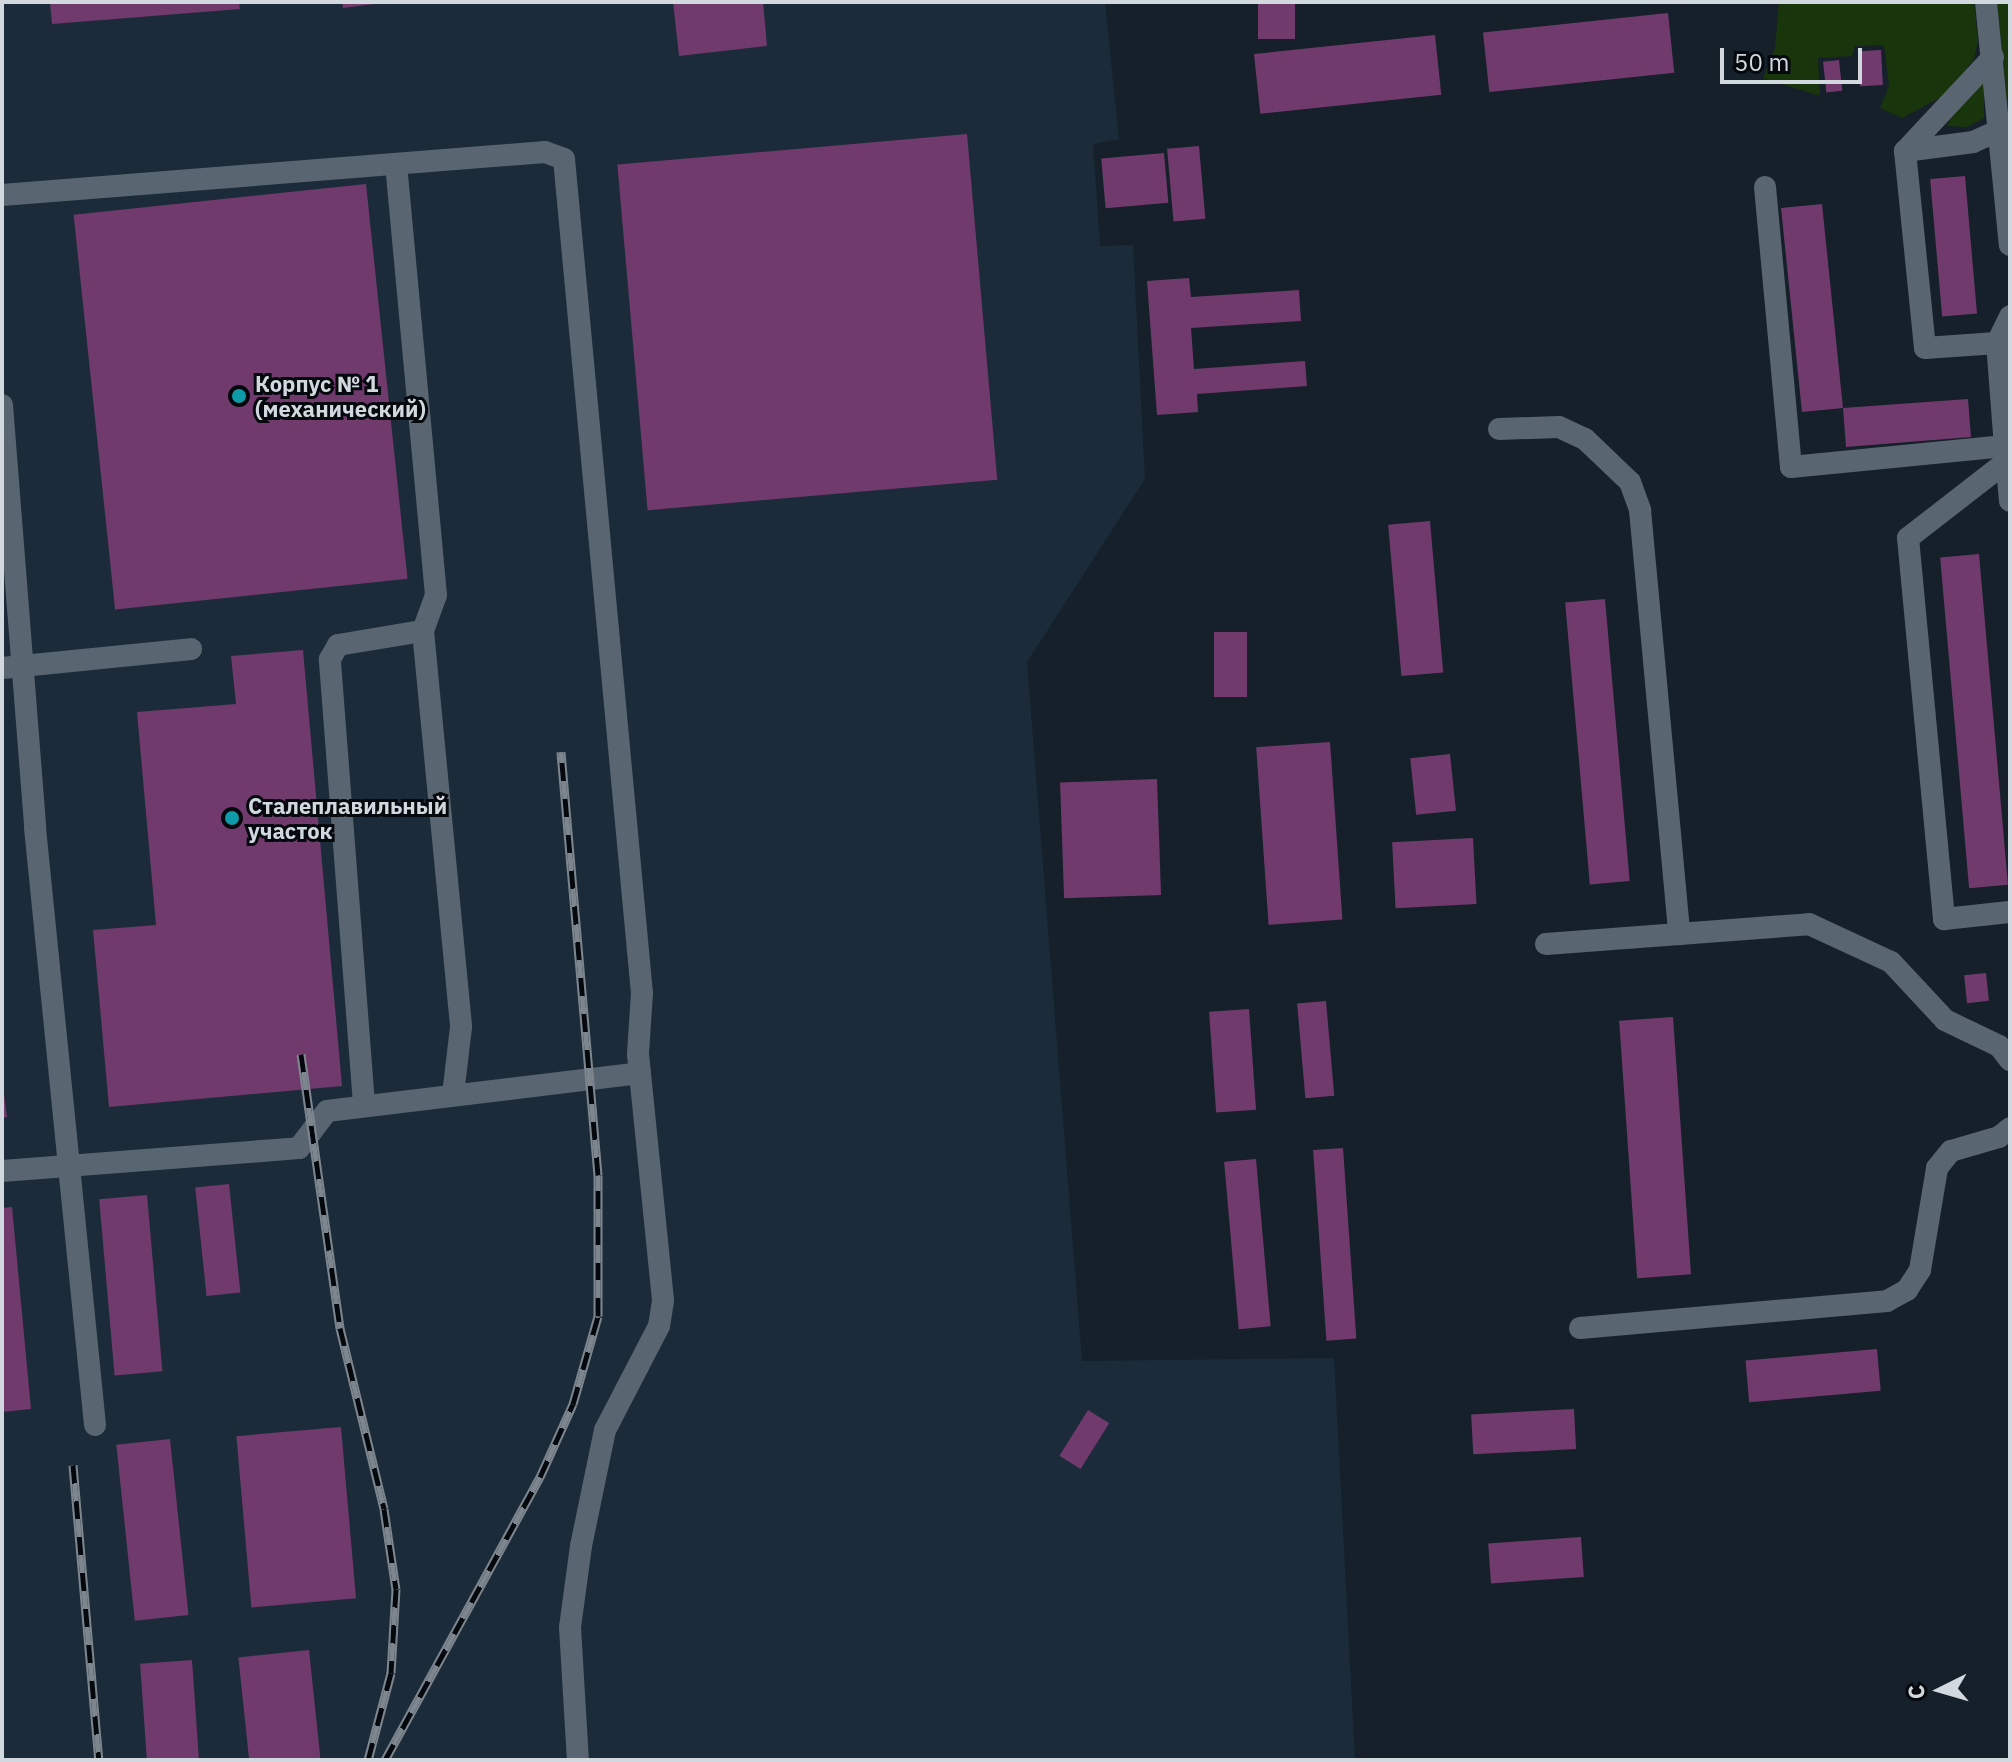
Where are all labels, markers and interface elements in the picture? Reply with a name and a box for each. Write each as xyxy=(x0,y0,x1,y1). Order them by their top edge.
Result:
scale bar xyxy=(1724,32,1866,82)
text: 50 m xyxy=(1734,46,1789,78)
place label: Корпус № 1 (механический) xyxy=(255,370,426,422)
marker: Корпус № 1 (механический) xyxy=(230,387,248,405)
place label: Сталеплавильный участок xyxy=(248,792,447,844)
marker: Сталеплавильный участок xyxy=(223,809,241,827)
north arrow xyxy=(1900,1650,1980,1730)
text: С xyxy=(1901,1684,1931,1701)

